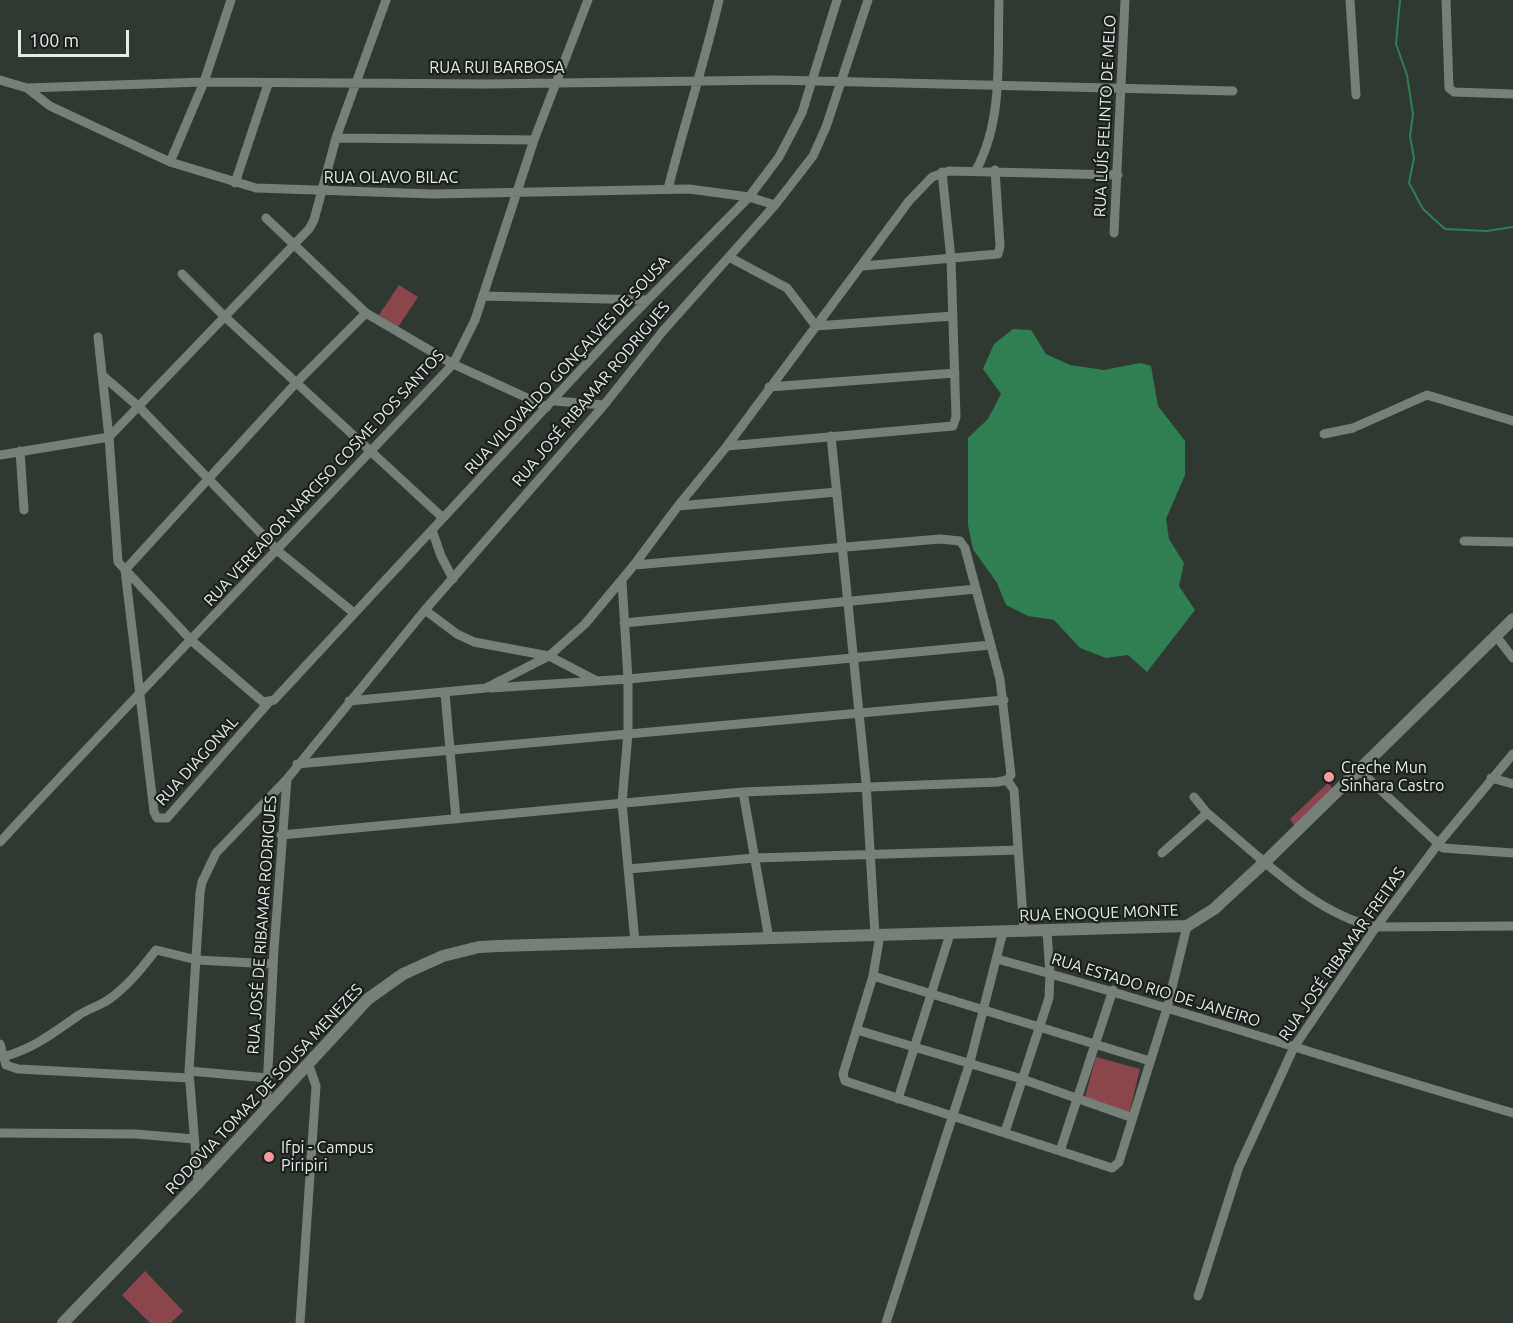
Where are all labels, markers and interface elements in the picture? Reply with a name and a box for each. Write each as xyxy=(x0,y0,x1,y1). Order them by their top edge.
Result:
street label: RUA LUÍS FELINTO DE MELO xyxy=(1090,14,1120,218)
scale bar xyxy=(21,18,132,56)
text: 100 m xyxy=(29,30,79,50)
street label: RUA RUI BARBOSA xyxy=(429,58,565,78)
street label: RUA OLAVO BILAC xyxy=(324,168,458,188)
street label: RUA VILOVALDO GONÇALVES DE SOUSA xyxy=(461,252,673,478)
street label: RUA JOSÉ RIBAMAR RODRIGUES xyxy=(508,298,674,490)
street label: RUA VEREADOR NARCISO COSME DOS SANTOS xyxy=(200,346,448,610)
street label: RUA DIAGONAL xyxy=(152,712,242,810)
place label: Creche Mun Sinhara Castro xyxy=(1341,758,1444,796)
marker: Creche Mun Sinhara Castro xyxy=(1322,770,1336,784)
street label: RUA JOSÉ DE RIBAMAR RODRIGUES xyxy=(243,795,281,1055)
street label: RUA JOSÉ RIBAMAR FREITAS xyxy=(1275,864,1409,1044)
street label: RUA ENOQUE MONTE xyxy=(1019,901,1179,925)
street label: RUA ESTADO RIO DE JANEIRO xyxy=(1049,949,1263,1031)
street label: RODOVIA TOMAZ DE SOUSA MENEZES xyxy=(161,980,367,1198)
place label: Ifpi - Campus Piripiri xyxy=(281,1138,374,1176)
marker: Ifpi - Campus Piripiri xyxy=(262,1150,276,1164)

